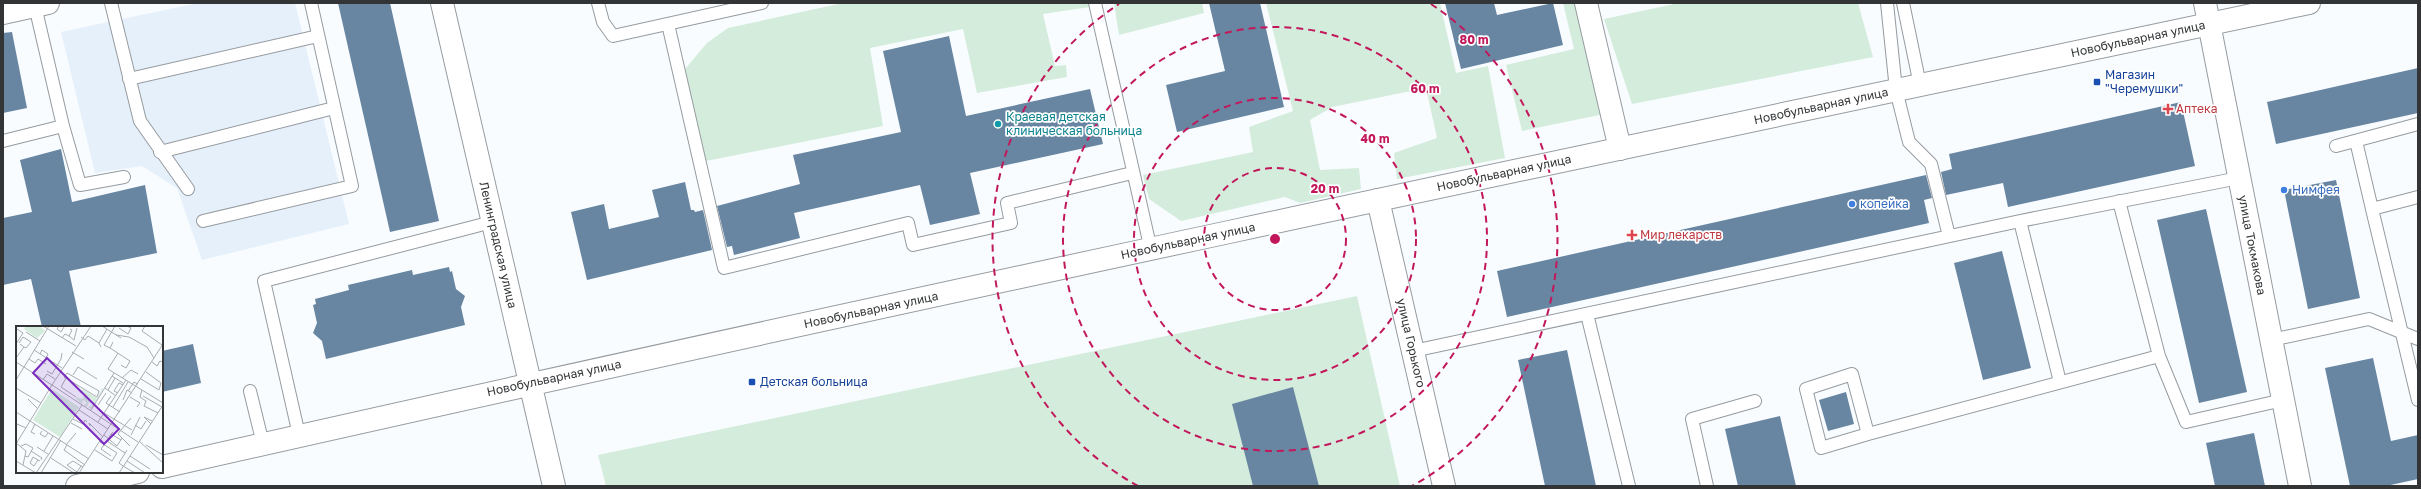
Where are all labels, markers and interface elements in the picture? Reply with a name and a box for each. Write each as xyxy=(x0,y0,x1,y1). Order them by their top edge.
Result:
street label: Новобульварная улица xyxy=(2069,17,2206,60)
text: 80 m xyxy=(1460,32,1488,47)
place label: Магазин "Черемушки" xyxy=(2105,67,2183,96)
marker: Магазин "Черемушки" xyxy=(2092,77,2102,87)
text: 60 m xyxy=(1411,81,1439,96)
street label: Новобульварная улица xyxy=(1752,84,1889,127)
place label: Аптека xyxy=(2176,101,2218,116)
marker: Аптека xyxy=(2163,104,2173,114)
place label: Краевая детская клиническая больница xyxy=(1006,109,1142,138)
marker: Краевая детская клиническая больница xyxy=(993,119,1003,129)
text: 40 m xyxy=(1361,131,1389,146)
street label: Новобульварная улица xyxy=(1435,151,1572,194)
street label: Ленинградская улица xyxy=(477,180,520,310)
text: 20 m xyxy=(1311,181,1339,196)
place label: Нимфея xyxy=(2292,182,2340,197)
marker: Нимфея xyxy=(2279,185,2289,195)
street label: улица Токмакова xyxy=(2235,194,2270,296)
place label: копейка xyxy=(1860,196,1909,211)
marker: копейка xyxy=(1847,199,1857,209)
street label: Новобульварная улица xyxy=(1119,219,1256,262)
place label: Мир лекарств xyxy=(1640,227,1722,242)
marker: Мир лекарств xyxy=(1627,230,1637,240)
centre of rings xyxy=(1268,232,1282,246)
street label: Новобульварная улица xyxy=(802,288,939,331)
street label: улица Горького xyxy=(1394,297,1429,389)
inset map xyxy=(16,326,163,473)
street label: Новобульварная улица xyxy=(485,356,622,399)
place label: Детская больница xyxy=(760,374,868,389)
marker: Детская больница xyxy=(747,377,757,387)

